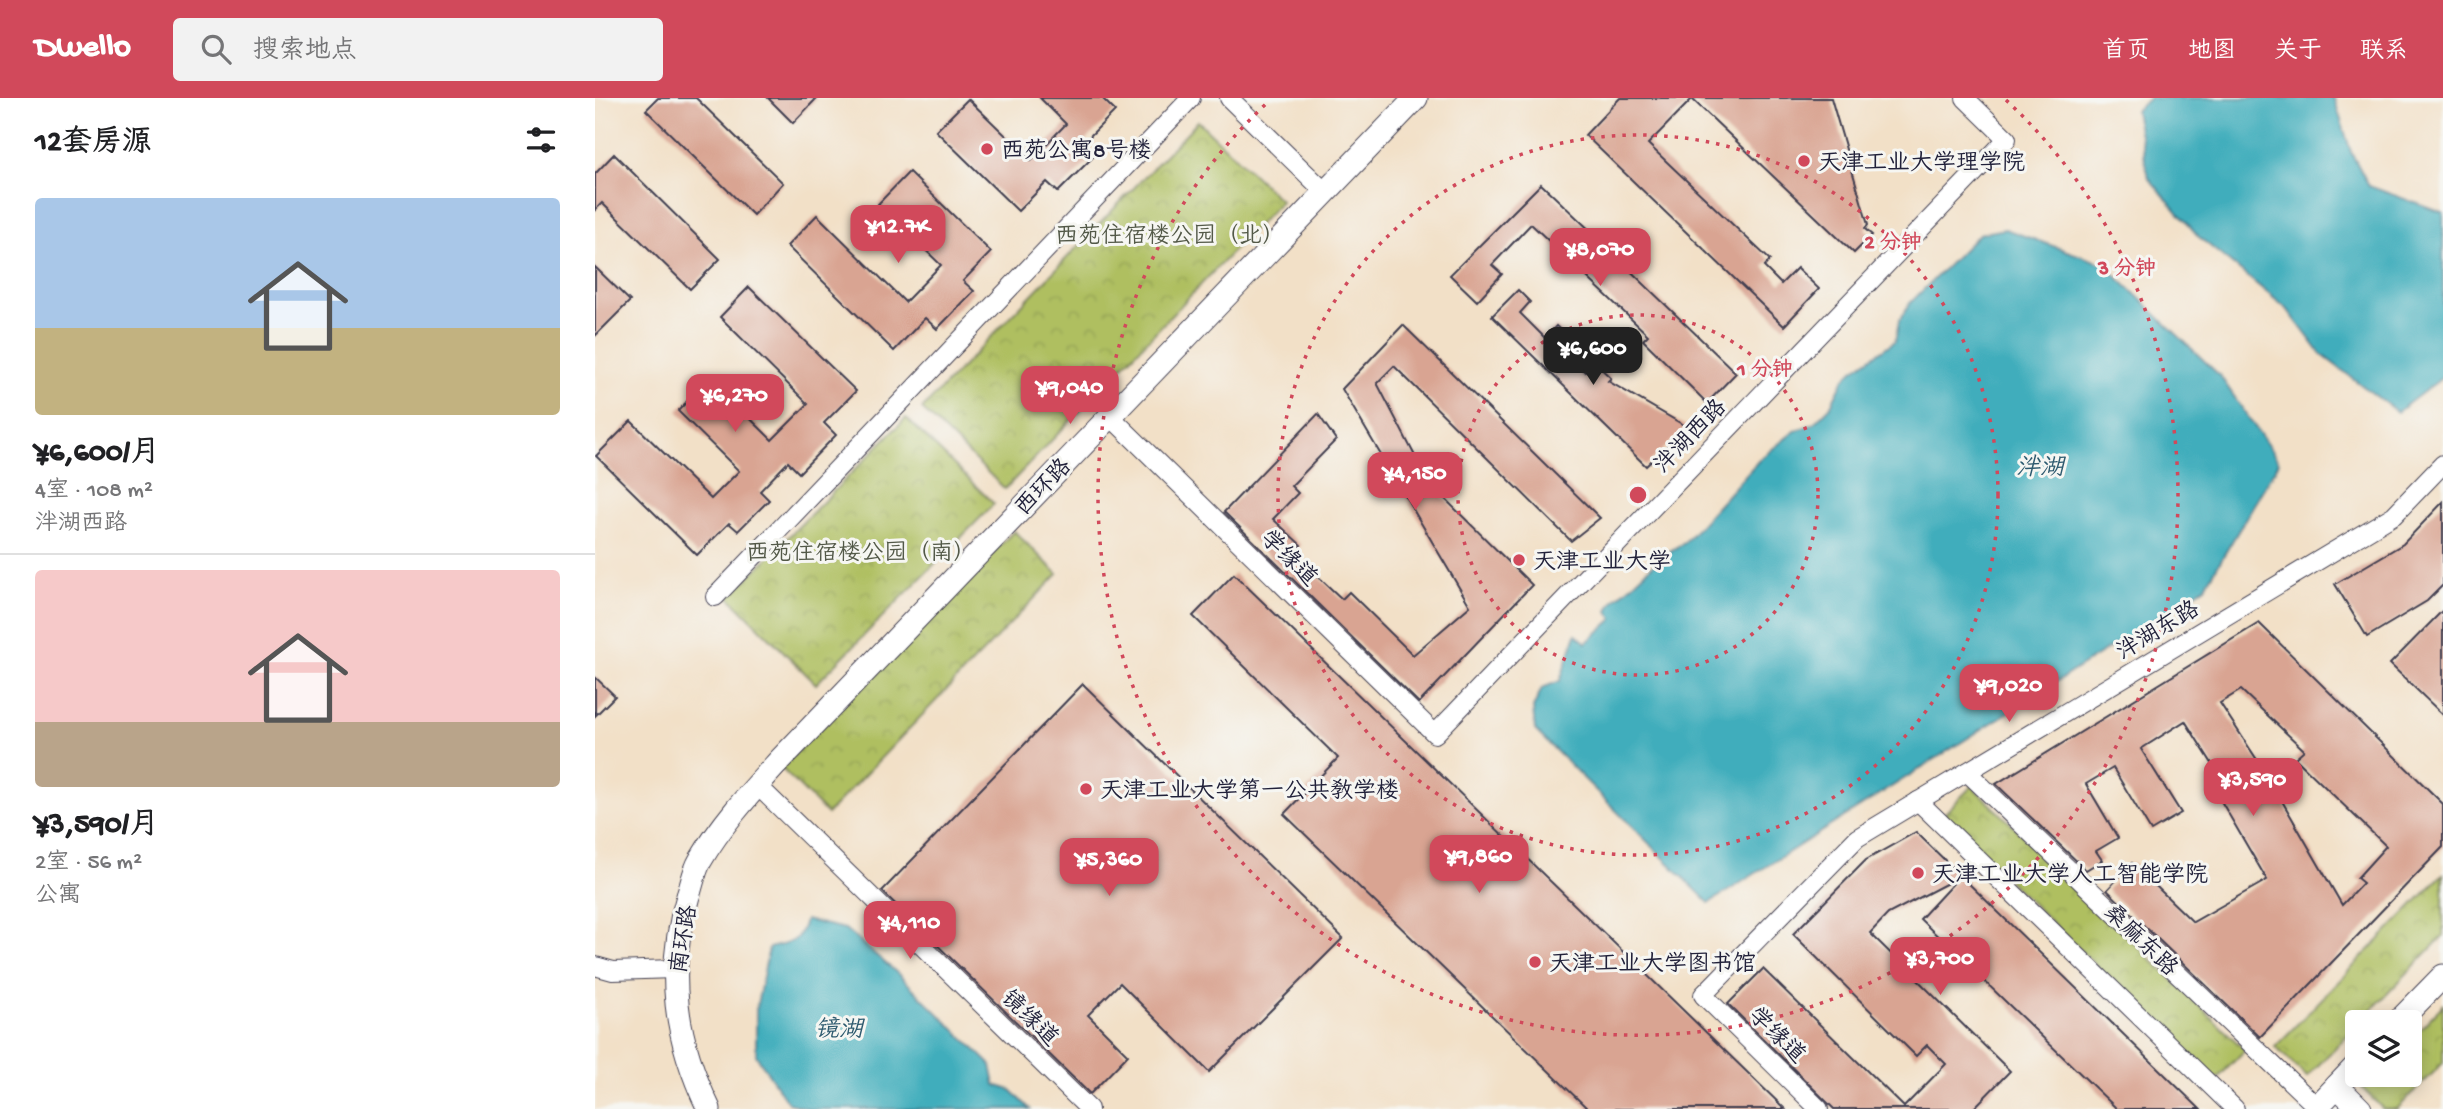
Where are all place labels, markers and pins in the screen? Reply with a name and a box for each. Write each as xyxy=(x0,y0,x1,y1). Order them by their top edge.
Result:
place label: 西苑公寓8号楼 xyxy=(1001,138,1152,166)
marker: 西苑公寓8号楼 xyxy=(979,141,995,157)
place label: 天津工业大学理学院 xyxy=(1818,150,2025,178)
marker: 天津工业大学理学院 xyxy=(1796,153,1812,169)
pin: ¥12.7K xyxy=(841,206,955,265)
pin: ¥8,070 xyxy=(1543,228,1657,288)
pin: ¥6,600 xyxy=(1536,328,1650,387)
pin: ¥9,040 xyxy=(1013,366,1127,426)
pin: ¥6,270 xyxy=(678,374,792,434)
pin: ¥4,150 xyxy=(1358,452,1472,512)
centre of rings xyxy=(1626,483,1650,507)
place label: 天津工业大学 xyxy=(1533,549,1671,577)
marker: 天津工业大学 xyxy=(1511,552,1527,568)
pin: ¥9,020 xyxy=(1952,664,2066,724)
pin: ¥3,590 xyxy=(2196,758,2310,818)
place label: 天津工业大学第一公共教学楼 xyxy=(1100,778,1399,806)
marker: 天津工业大学第一公共教学楼 xyxy=(1078,781,1094,797)
pin: ¥9,860 xyxy=(1422,836,1536,895)
pin: ¥5,360 xyxy=(1052,838,1166,898)
place label: 天津工业大学人工智能学院 xyxy=(1932,862,2208,890)
marker: 天津工业大学人工智能学院 xyxy=(1910,865,1926,881)
pin: ¥4,110 xyxy=(853,902,967,961)
pin: ¥3,700 xyxy=(1883,937,1997,997)
place label: 天津工业大学图书馆 xyxy=(1549,951,1756,979)
marker: 天津工业大学图书馆 xyxy=(1527,954,1543,970)

